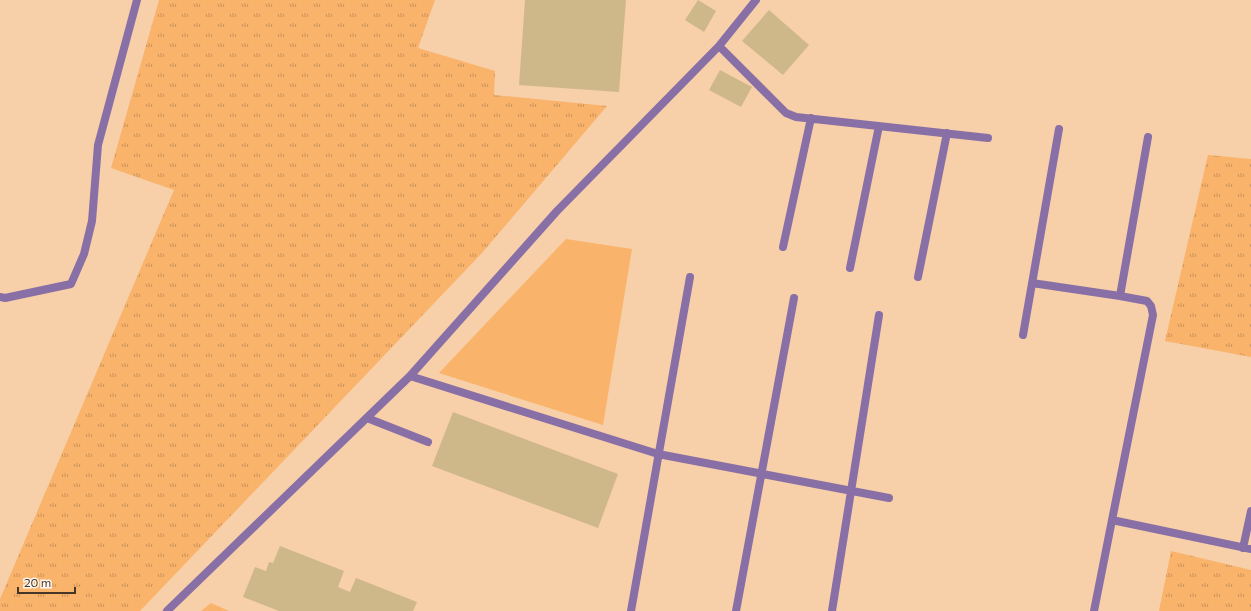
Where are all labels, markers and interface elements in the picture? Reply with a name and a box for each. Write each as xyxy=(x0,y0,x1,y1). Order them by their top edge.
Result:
scale bar xyxy=(18,569,75,595)
text: 20 m xyxy=(24,575,51,589)

